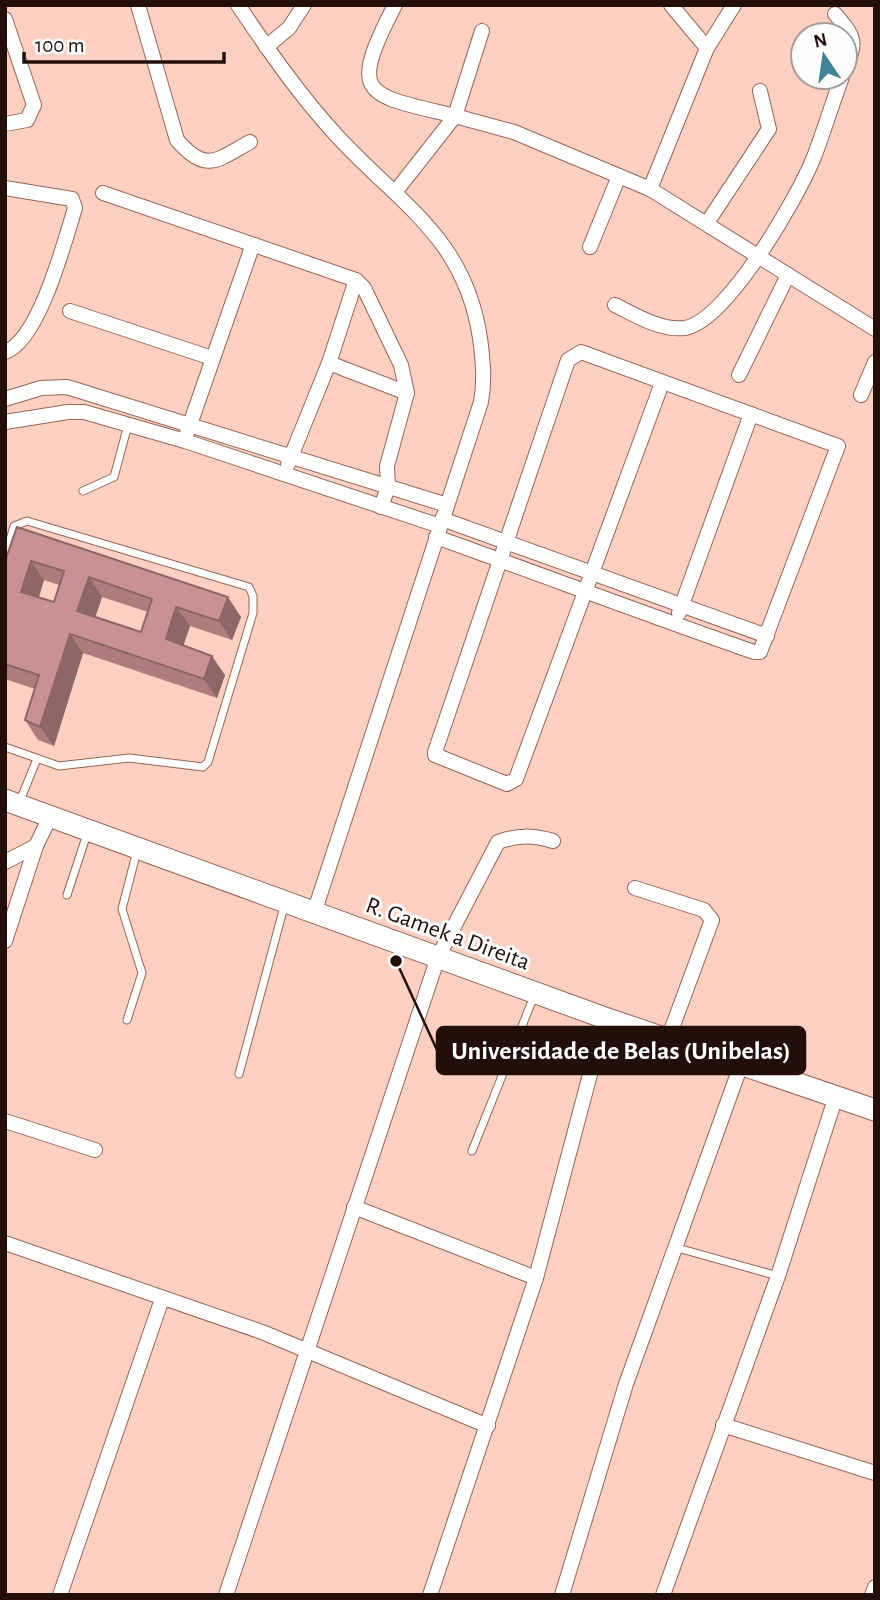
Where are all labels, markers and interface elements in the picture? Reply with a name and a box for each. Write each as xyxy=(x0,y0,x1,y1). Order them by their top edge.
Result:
scale bar xyxy=(24,21,224,65)
north arrow xyxy=(789,21,859,91)
text: N xyxy=(812,30,829,52)
text: 100 m xyxy=(35,35,85,56)
street label: R. Gamek a Direita xyxy=(362,893,533,975)
callout: Universidade de Belas (Unibelas) xyxy=(437,1027,805,1074)
text: Universidade de Belas (Unibelas) xyxy=(451,1038,791,1064)

